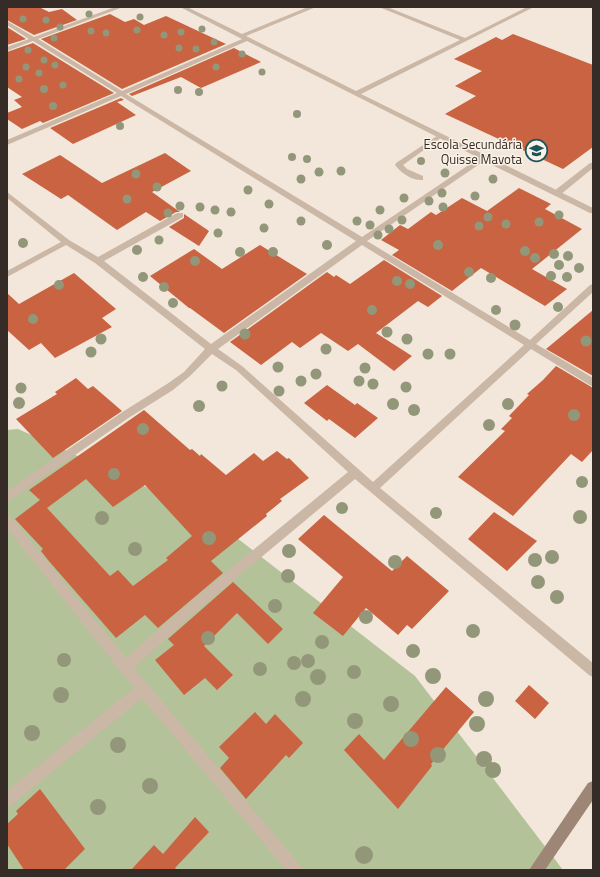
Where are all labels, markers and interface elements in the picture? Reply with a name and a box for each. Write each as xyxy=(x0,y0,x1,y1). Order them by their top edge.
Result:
place label: Escola Secundária Quisse Mavota xyxy=(424,134,522,169)
school or university icon: Escola Secundária Quisse Mavota xyxy=(524,138,550,164)

